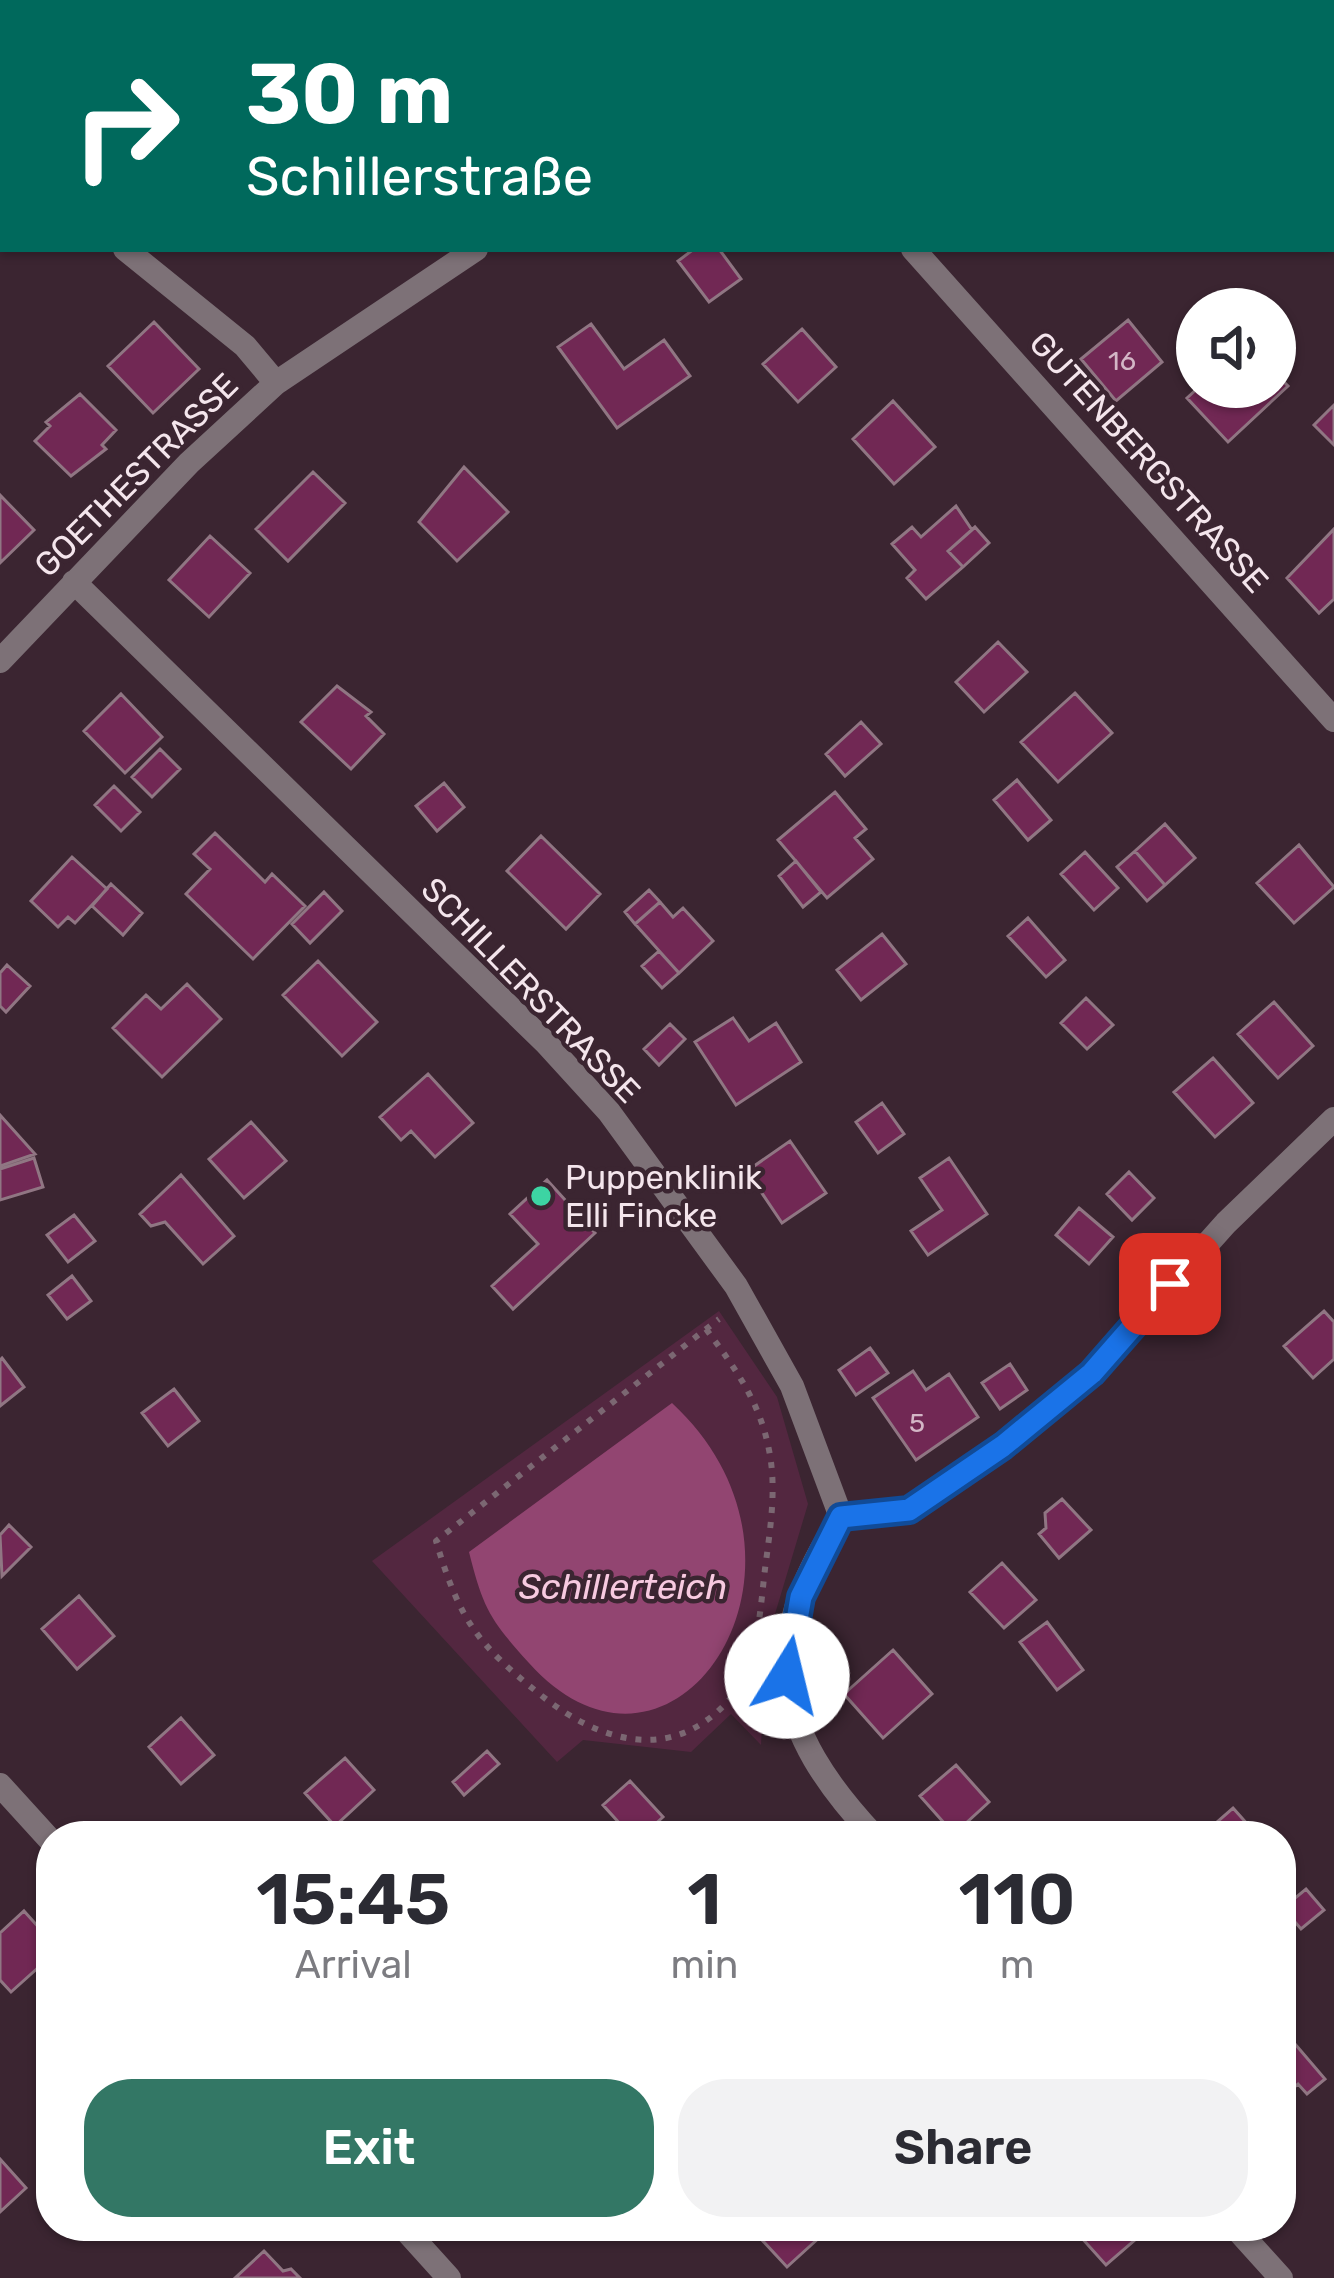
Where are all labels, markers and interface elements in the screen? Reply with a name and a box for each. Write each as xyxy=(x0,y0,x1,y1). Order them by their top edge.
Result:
text: 30 m xyxy=(246,44,453,144)
icon: right xyxy=(48,48,204,204)
text: Schillerstraße xyxy=(246,145,593,209)
map controls xyxy=(1176,288,1296,408)
button: sound xyxy=(1176,288,1296,408)
street label: GUTENBERGSTRASSE xyxy=(1022,324,1276,600)
house number: 16 xyxy=(1108,345,1136,377)
street label: GOETHESTRASSE xyxy=(26,365,246,585)
street label: SCHILLERSTRASSE xyxy=(414,869,648,1111)
place label: Puppenklinik Elli Fincke xyxy=(565,1158,762,1235)
marker: Puppenklinik Elli Fincke xyxy=(528,1183,554,1209)
pin xyxy=(1119,1233,1221,1335)
icon: arrive xyxy=(1137,1251,1203,1317)
house number: 5 xyxy=(909,1407,925,1439)
water label: Schillerteich xyxy=(519,1565,727,1608)
position arrow xyxy=(724,1613,850,1739)
text: 15:45 xyxy=(256,1857,450,1942)
text: 1 xyxy=(687,1857,722,1942)
text: 110 xyxy=(959,1857,1076,1942)
text: Arrival xyxy=(295,1942,412,1988)
text: min xyxy=(671,1942,738,1988)
text: m xyxy=(1000,1942,1034,1988)
button: Exit xyxy=(84,2079,654,2217)
button: Share xyxy=(678,2079,1248,2217)

